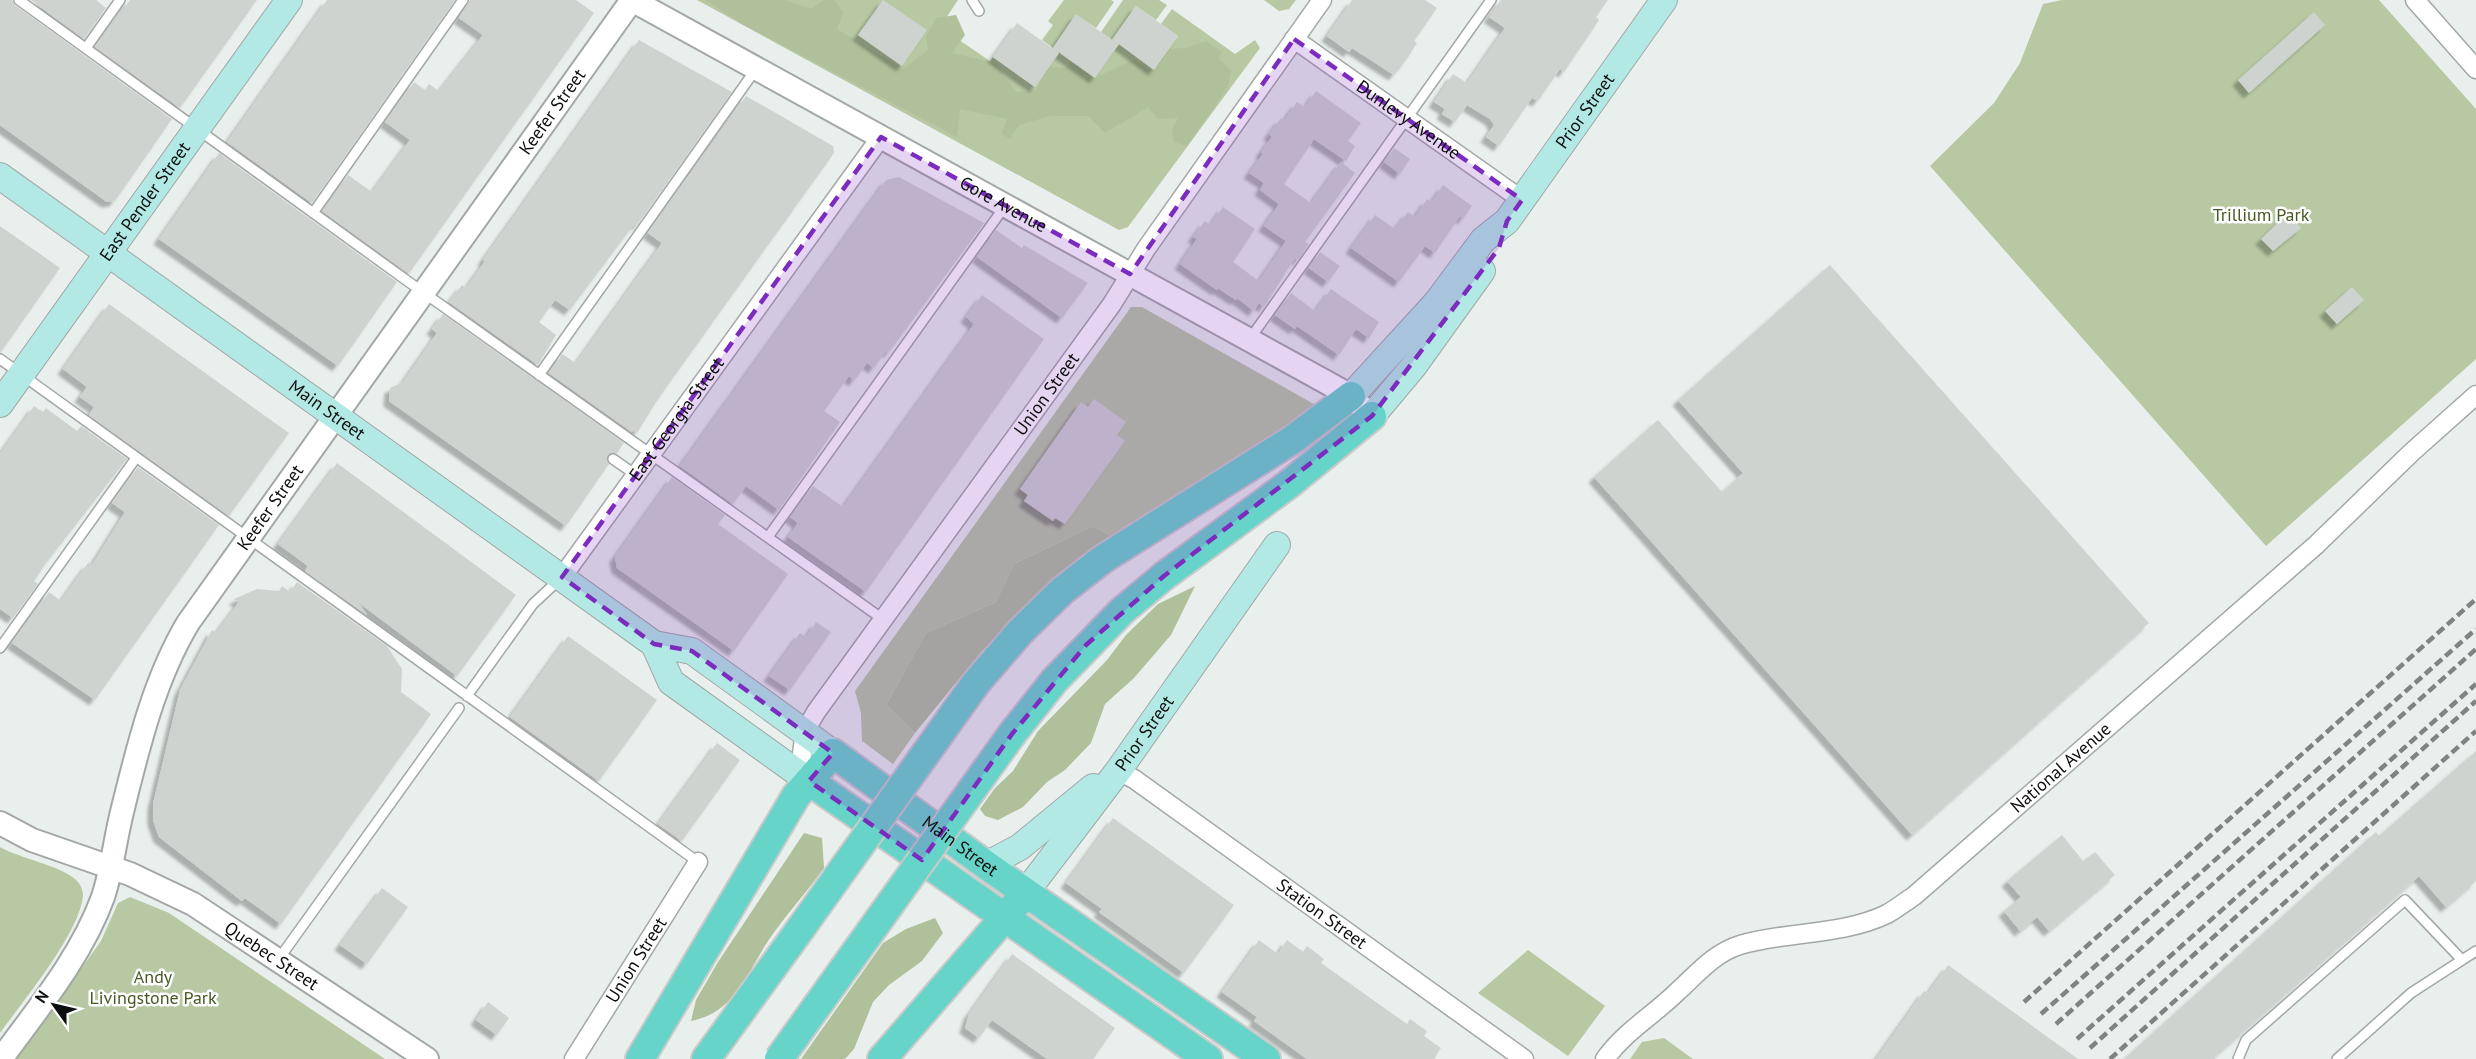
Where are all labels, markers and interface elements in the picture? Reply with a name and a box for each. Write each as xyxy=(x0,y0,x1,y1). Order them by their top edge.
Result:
street label: Keefer Street xyxy=(514,64,590,159)
street label: Prior Street xyxy=(1550,69,1619,153)
street label: Dunlevy Avenue xyxy=(1352,75,1465,164)
street label: East Pender Street xyxy=(94,137,195,265)
street label: Gore Avenue xyxy=(956,171,1051,237)
park label: Trillium Park xyxy=(2213,203,2310,226)
street label: Union Street xyxy=(1008,348,1084,440)
street label: East Georgia Street xyxy=(624,353,729,485)
street label: Main Street xyxy=(284,374,370,445)
street label: Keefer Street xyxy=(232,460,308,555)
street label: Prior Street xyxy=(1110,691,1178,775)
street label: National Avenue xyxy=(2005,717,2116,818)
street label: Main Street xyxy=(918,810,1003,881)
street label: Station Street xyxy=(1272,873,1372,954)
street label: Union Street xyxy=(600,913,671,1007)
street label: Quebec Street xyxy=(220,916,323,995)
park label: Andy Livingstone Park xyxy=(89,965,217,1009)
north arrow xyxy=(24,975,84,1035)
text: N xyxy=(30,987,53,1007)

